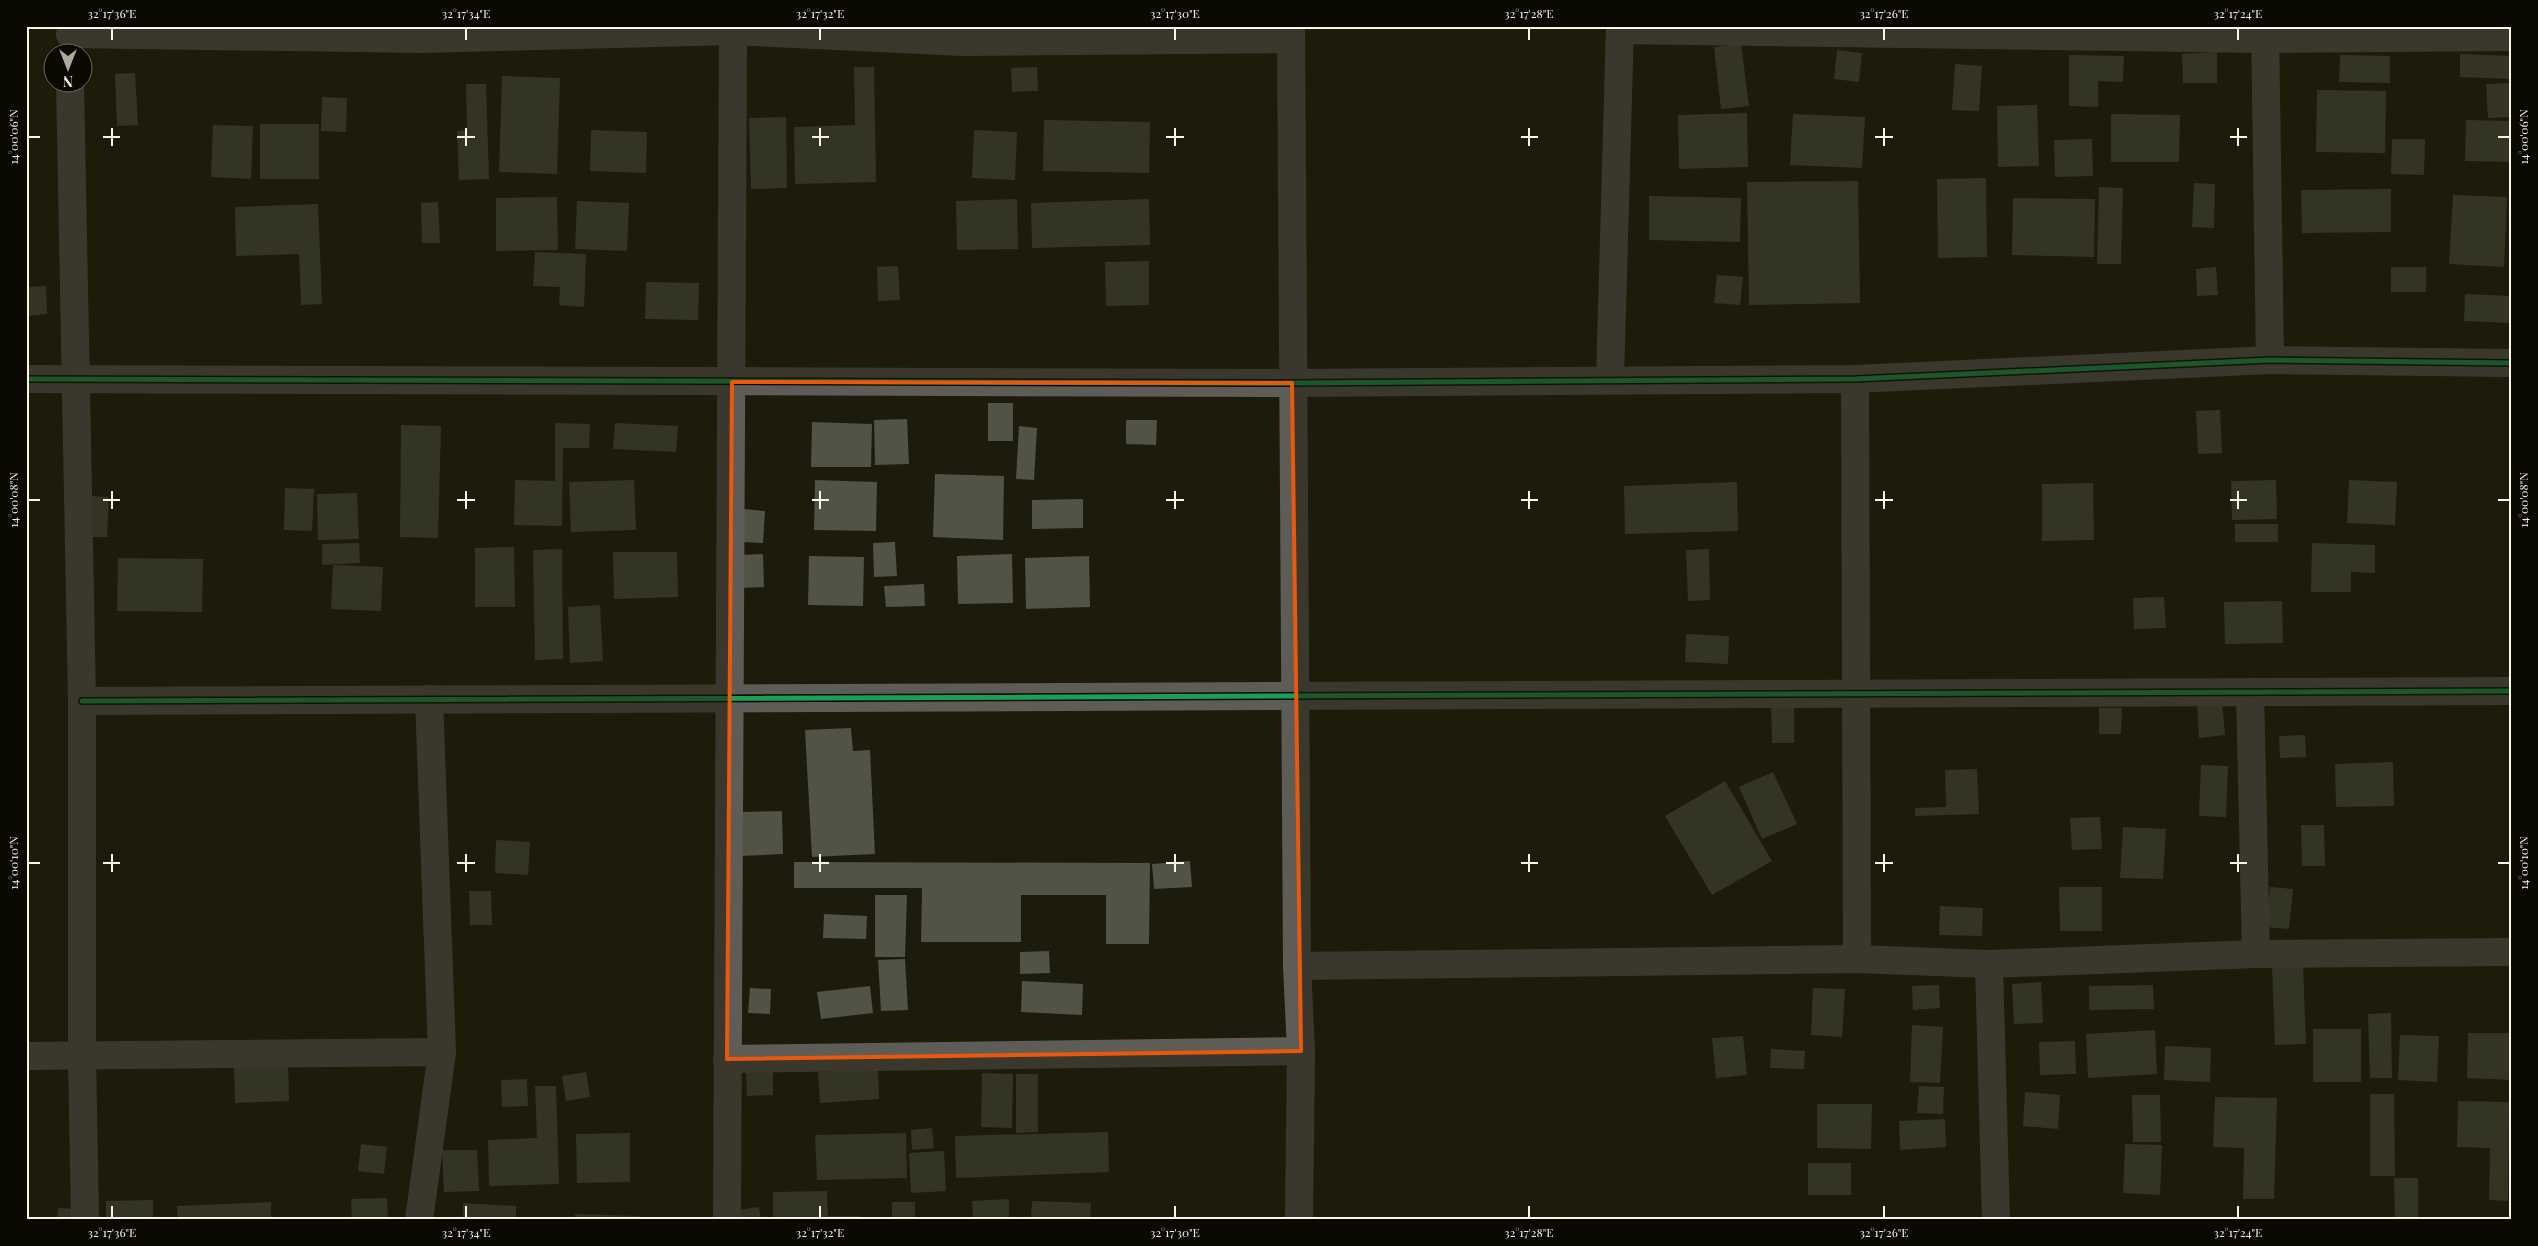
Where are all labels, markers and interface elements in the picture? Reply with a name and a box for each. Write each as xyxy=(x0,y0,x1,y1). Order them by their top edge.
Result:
text: 32°17'36"E xyxy=(88,5,136,21)
text: 32°17'34"E xyxy=(442,5,490,21)
text: 32°17'32"E xyxy=(796,5,844,21)
text: 32°17'30"E xyxy=(1150,5,1200,21)
text: 32°17'28"E xyxy=(1504,5,1554,21)
text: 32°17'26"E xyxy=(1859,5,1909,21)
text: 32°17'24"E xyxy=(2214,5,2262,21)
north arrow xyxy=(42,42,92,92)
text: N xyxy=(63,72,73,91)
text: 14°00'06"N xyxy=(5,109,21,165)
text: 14°00'06"N xyxy=(2515,109,2531,165)
text: 14°00'08"N xyxy=(5,472,21,528)
text: 14°00'08"N xyxy=(2515,472,2531,528)
text: 14°00'10"N xyxy=(5,836,21,890)
text: 14°00'10"N xyxy=(2515,836,2531,890)
text: 32°17'36"E xyxy=(88,1224,136,1240)
text: 32°17'34"E xyxy=(442,1224,490,1240)
text: 32°17'32"E xyxy=(796,1224,844,1240)
text: 32°17'30"E xyxy=(1150,1224,1200,1240)
text: 32°17'28"E xyxy=(1504,1224,1554,1240)
text: 32°17'26"E xyxy=(1859,1224,1909,1240)
text: 32°17'24"E xyxy=(2214,1224,2262,1240)

